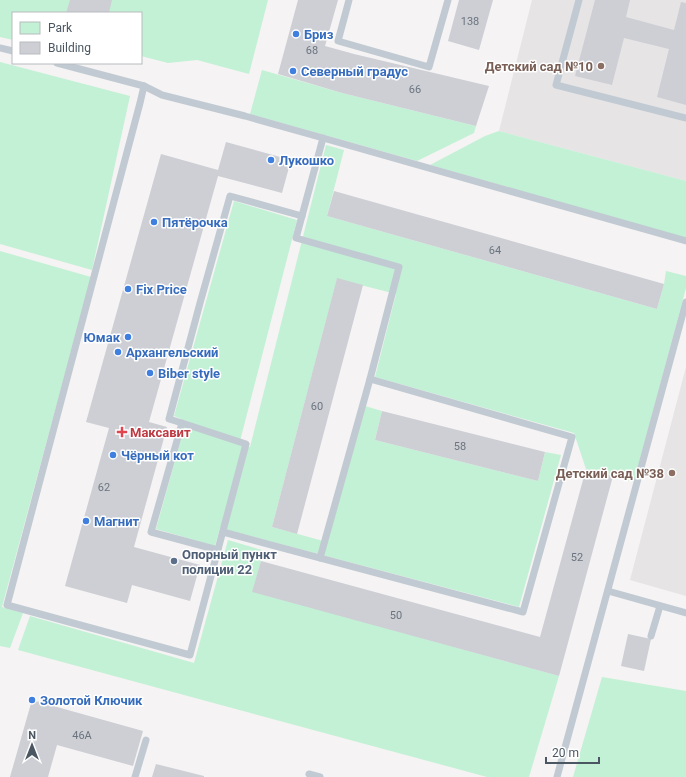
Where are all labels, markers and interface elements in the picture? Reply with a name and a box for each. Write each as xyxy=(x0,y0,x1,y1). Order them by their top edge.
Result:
legend xyxy=(12,12,142,64)
house number: 138 xyxy=(461,15,479,28)
text: Park xyxy=(48,21,73,35)
place label: Бриз xyxy=(304,27,334,42)
marker: Бриз xyxy=(291,29,301,39)
text: Building xyxy=(48,41,91,55)
house number: 68 xyxy=(306,44,318,57)
place label: Детский сад №10 xyxy=(485,59,593,74)
marker: Детский сад №10 xyxy=(596,61,606,71)
place label: Северный градус xyxy=(301,64,408,79)
marker: Северный градус xyxy=(288,66,298,76)
house number: 66 xyxy=(409,83,421,96)
place label: Лукошко xyxy=(279,153,334,168)
marker: Лукошко xyxy=(266,155,276,165)
place label: Пятёрочка xyxy=(162,215,228,230)
marker: Пятёрочка xyxy=(149,217,159,227)
house number: 64 xyxy=(489,244,501,257)
place label: Fix Price xyxy=(136,282,187,297)
marker: Fix Price xyxy=(123,284,133,294)
place label: Юмак xyxy=(84,330,121,345)
marker: Юмак xyxy=(123,332,133,342)
place label: Архангельский xyxy=(126,345,218,360)
marker: Архангельский xyxy=(113,347,123,357)
place label: Biber style xyxy=(158,366,220,381)
marker: Biber style xyxy=(145,368,155,378)
house number: 60 xyxy=(311,400,323,413)
place label: Максавит xyxy=(130,425,191,440)
marker: Максавит xyxy=(117,427,127,437)
house number: 58 xyxy=(454,440,466,453)
place label: Чёрный кот xyxy=(121,448,194,463)
marker: Чёрный кот xyxy=(108,450,118,460)
place label: Детский сад №38 xyxy=(556,466,664,481)
marker: Детский сад №38 xyxy=(667,468,677,478)
house number: 62 xyxy=(98,481,110,494)
place label: Магнит xyxy=(94,514,140,529)
marker: Магнит xyxy=(81,516,91,526)
place label: Опорный пункт полиции 22 xyxy=(182,547,277,577)
house number: 52 xyxy=(571,551,583,564)
marker: Опорный пункт полиции 22 xyxy=(169,556,179,566)
house number: 50 xyxy=(390,609,402,622)
place label: Золотой Ключик xyxy=(40,693,143,708)
marker: Золотой Ключик xyxy=(27,695,37,705)
north arrow xyxy=(12,725,52,765)
text: N xyxy=(28,729,36,742)
house number: 46А xyxy=(72,729,93,742)
scale bar xyxy=(546,739,599,765)
text: 20 m xyxy=(552,746,579,760)

